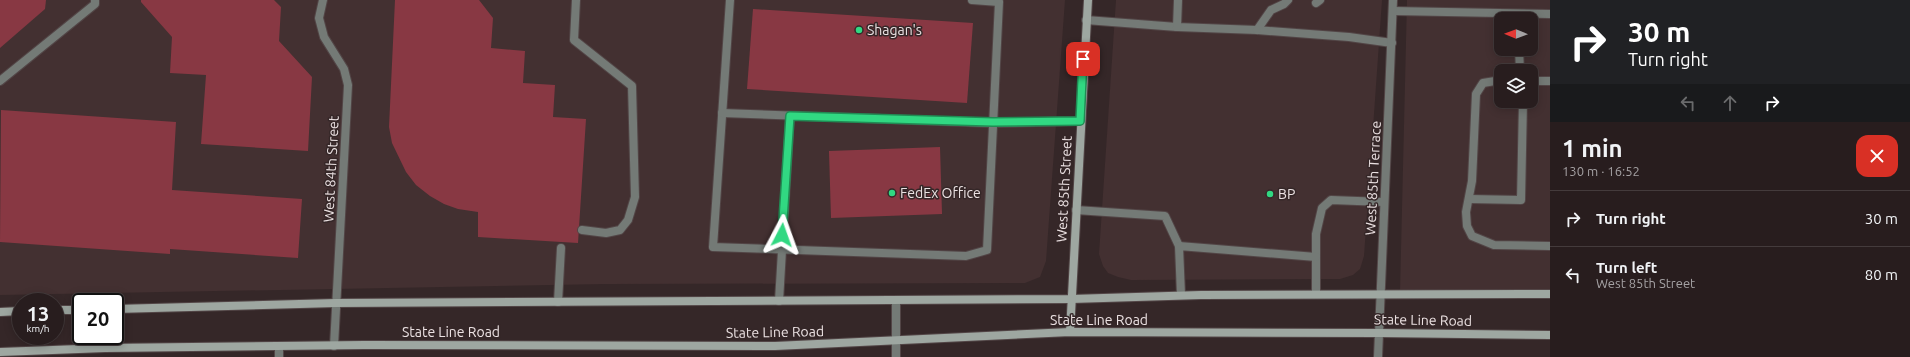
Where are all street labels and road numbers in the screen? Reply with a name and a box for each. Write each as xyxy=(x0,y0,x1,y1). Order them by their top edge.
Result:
street label: West 84th Street xyxy=(320,115,342,223)
street label: West 85th Terrace xyxy=(1362,120,1384,236)
street label: West 85th Street xyxy=(1053,135,1075,243)
street label: State Line Road xyxy=(1374,311,1472,329)
street label: State Line Road xyxy=(1050,312,1148,328)
street label: State Line Road xyxy=(726,323,824,341)
street label: State Line Road xyxy=(402,324,500,340)

